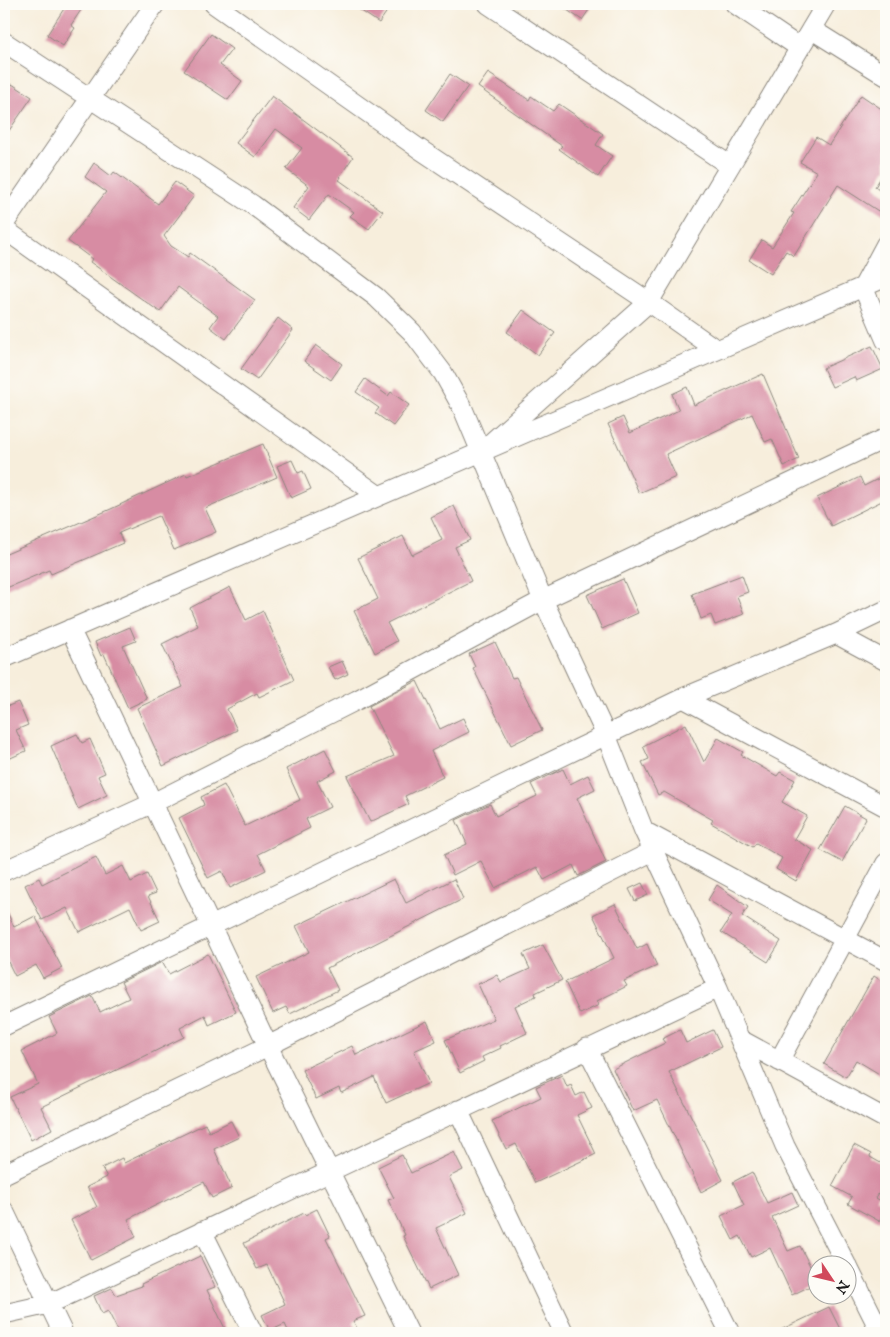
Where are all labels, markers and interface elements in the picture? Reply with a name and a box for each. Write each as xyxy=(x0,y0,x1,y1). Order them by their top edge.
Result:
north arrow xyxy=(808,1254,858,1304)
text: N xyxy=(831,1276,853,1297)

